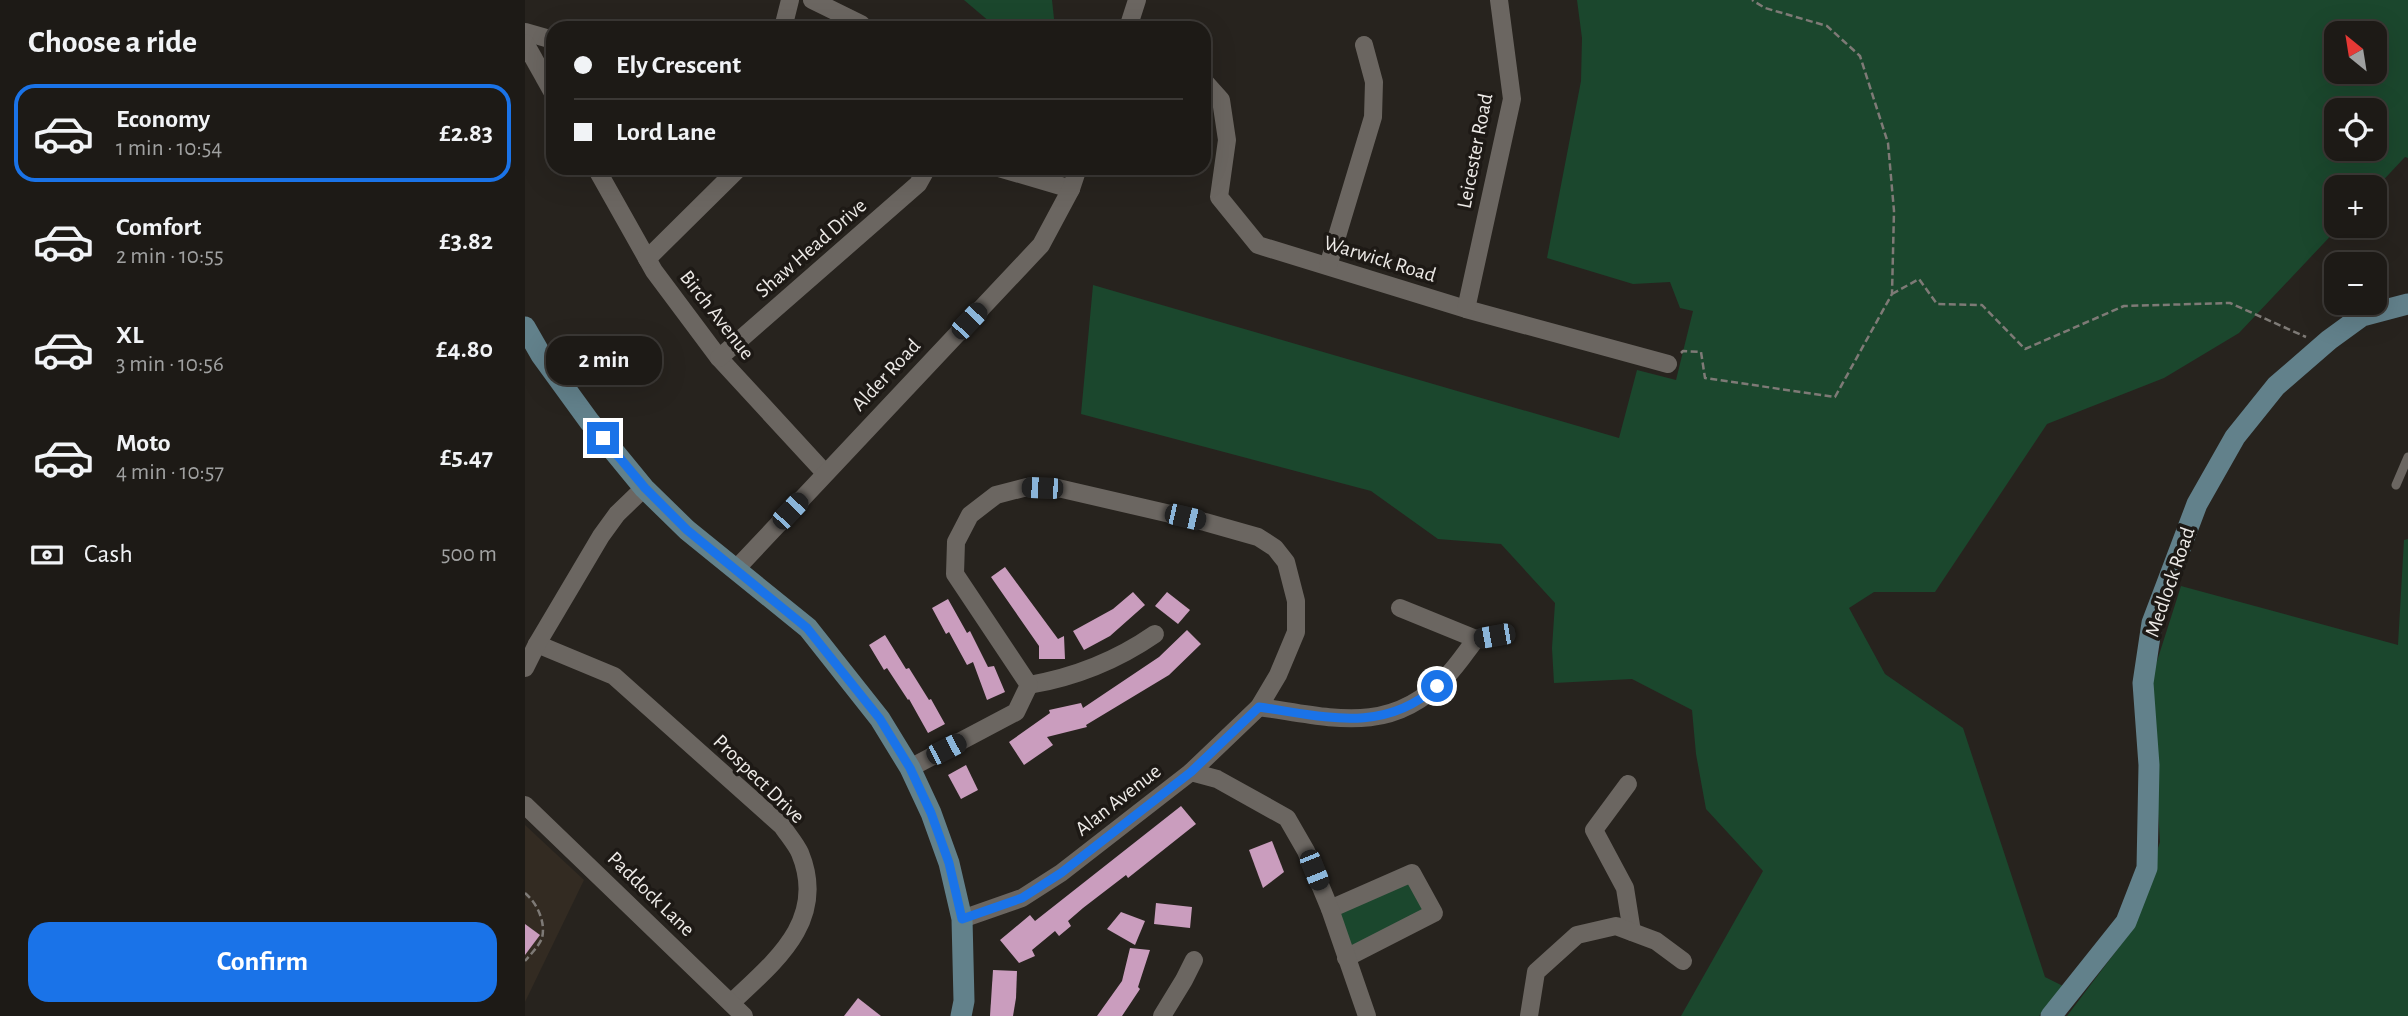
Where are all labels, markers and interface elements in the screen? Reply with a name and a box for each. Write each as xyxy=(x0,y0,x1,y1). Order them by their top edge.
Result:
north arrow xyxy=(2324,21,2387,84)
map controls xyxy=(2324,21,2387,315)
text: Choose a ride xyxy=(28,26,197,58)
text: Ely Crescent xyxy=(616,52,741,78)
street label: Leicester Road xyxy=(1454,92,1496,210)
button: locate xyxy=(2324,98,2387,161)
icon: car xyxy=(32,102,95,165)
text: Economy xyxy=(116,106,210,132)
text: Lord Lane xyxy=(616,119,716,145)
text: £2.83 xyxy=(439,120,493,146)
text: 1 min · 10:54 xyxy=(116,137,222,160)
button: + xyxy=(2324,175,2387,238)
street label: Shaw Head Drive xyxy=(752,194,870,302)
icon: car xyxy=(32,210,95,273)
text: Comfort xyxy=(116,214,201,240)
text: £3.82 xyxy=(439,228,493,254)
street label: Warwick Road xyxy=(1321,232,1439,286)
text: 2 min · 10:55 xyxy=(116,245,224,268)
button: − xyxy=(2324,252,2387,315)
street label: Birch Avenue xyxy=(676,266,758,364)
car xyxy=(947,298,992,344)
icon: car xyxy=(32,318,95,381)
text: XL xyxy=(116,322,143,348)
street label: Alder Road xyxy=(848,335,924,415)
text: £4.80 xyxy=(436,336,493,362)
callout: 2 min xyxy=(545,336,661,386)
text: 2 min xyxy=(578,349,630,372)
text: 3 min · 10:56 xyxy=(116,353,224,376)
route end xyxy=(587,422,619,454)
icon: car xyxy=(32,426,95,489)
text: Moto xyxy=(116,430,171,456)
text: £5.47 xyxy=(440,444,493,470)
text: 4 min · 10:57 xyxy=(116,461,224,484)
car xyxy=(1021,477,1064,499)
car xyxy=(768,488,813,534)
car xyxy=(1163,502,1208,532)
street label: Medlock Road xyxy=(2141,524,2199,640)
icon: cash xyxy=(28,536,66,574)
text: Cash xyxy=(84,541,133,567)
text: 500 m xyxy=(441,543,497,566)
car xyxy=(1472,622,1517,650)
route start xyxy=(1421,670,1453,702)
car xyxy=(923,730,970,768)
street label: Prospect Drive xyxy=(709,731,809,827)
street label: Alan Avenue xyxy=(1071,760,1165,840)
car xyxy=(1297,847,1332,893)
street label: Paddock Lane xyxy=(603,848,699,940)
button: Confirm xyxy=(28,922,497,1002)

